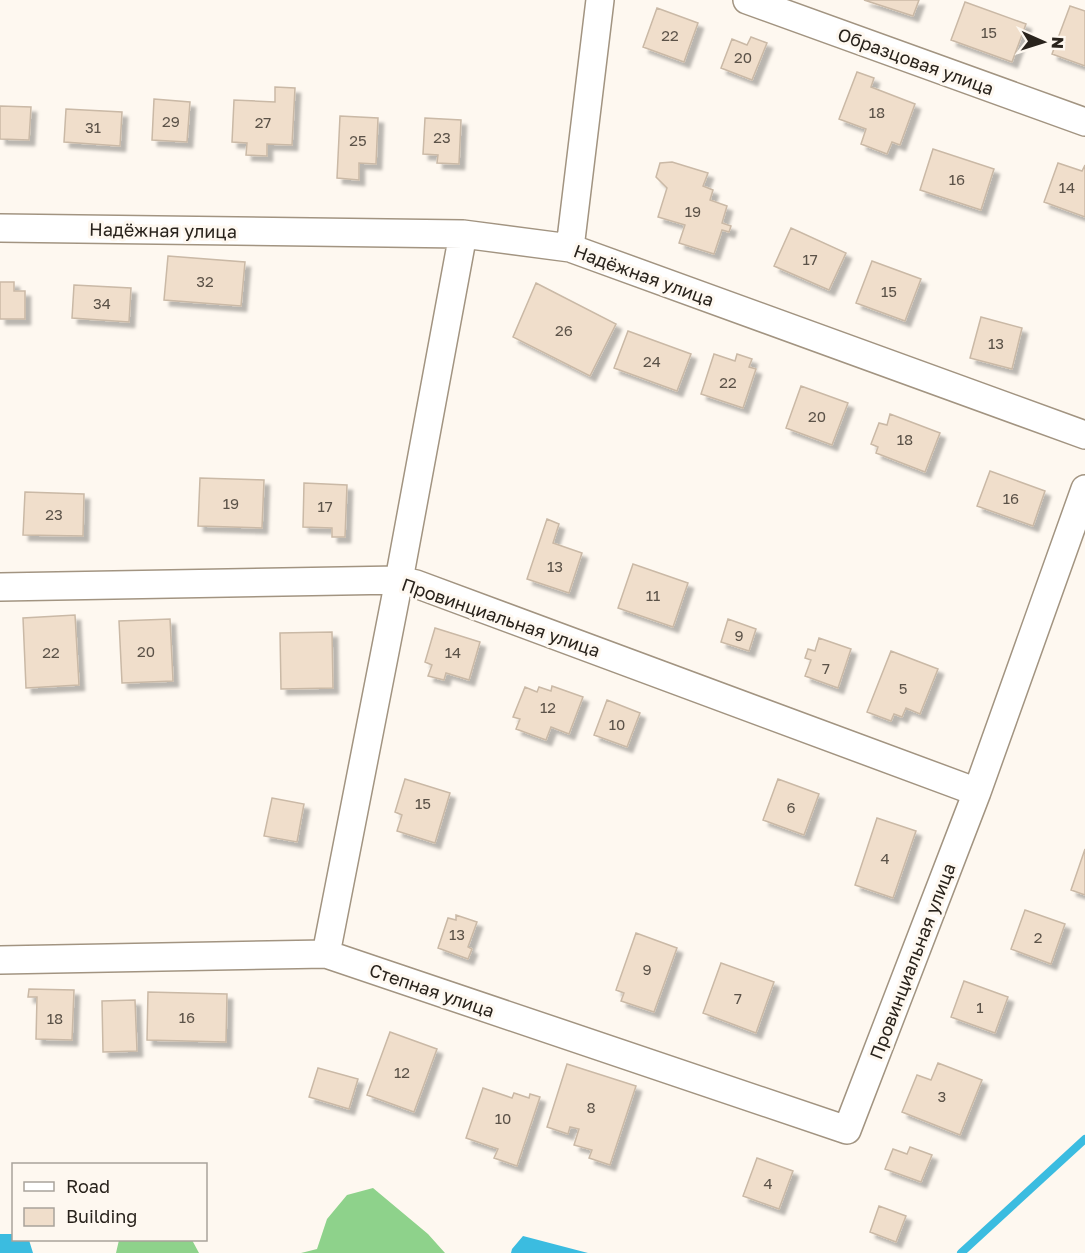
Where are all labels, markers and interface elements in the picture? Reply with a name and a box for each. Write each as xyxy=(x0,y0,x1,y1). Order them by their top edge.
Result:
north arrow xyxy=(1013,12,1073,72)
street label: Образцовая улица xyxy=(835,23,997,99)
house number: 15 xyxy=(981,23,997,41)
house number: 22 xyxy=(661,26,679,44)
text: N xyxy=(1048,36,1068,49)
house number: 20 xyxy=(734,48,752,66)
house number: 18 xyxy=(869,103,885,121)
house number: 29 xyxy=(162,112,180,130)
house number: 27 xyxy=(255,113,271,131)
house number: 31 xyxy=(85,118,101,136)
house number: 23 xyxy=(433,128,451,146)
house number: 25 xyxy=(349,131,367,149)
house number: 16 xyxy=(949,170,965,188)
house number: 14 xyxy=(1059,178,1075,196)
house number: 19 xyxy=(685,202,701,220)
street label: Надёжная улица xyxy=(89,218,237,242)
street label: Надёжная улица xyxy=(571,239,717,311)
house number: 17 xyxy=(802,250,818,268)
house number: 32 xyxy=(196,272,214,290)
house number: 15 xyxy=(881,282,897,300)
house number: 34 xyxy=(93,294,111,312)
house number: 26 xyxy=(555,321,573,339)
house number: 13 xyxy=(988,334,1004,352)
house number: 24 xyxy=(643,352,661,370)
house number: 22 xyxy=(719,373,737,391)
house number: 20 xyxy=(808,407,826,425)
house number: 18 xyxy=(897,430,913,448)
house number: 16 xyxy=(1003,489,1019,507)
house number: 19 xyxy=(223,494,239,512)
house number: 17 xyxy=(317,497,333,515)
house number: 23 xyxy=(45,505,63,523)
house number: 13 xyxy=(547,557,563,575)
street label: Провинциальная улица xyxy=(399,573,603,661)
house number: 11 xyxy=(646,586,660,604)
house number: 9 xyxy=(734,626,744,644)
house number: 20 xyxy=(137,642,155,660)
house number: 22 xyxy=(42,643,60,661)
house number: 14 xyxy=(445,643,461,661)
house number: 7 xyxy=(822,659,830,677)
house number: 5 xyxy=(899,679,907,697)
house number: 12 xyxy=(540,698,556,716)
house number: 10 xyxy=(609,715,625,733)
house number: 15 xyxy=(415,794,431,812)
house number: 6 xyxy=(786,798,796,816)
house number: 4 xyxy=(880,849,890,867)
street label: Провинциальная улица xyxy=(864,860,960,1062)
house number: 13 xyxy=(449,925,465,943)
house number: 2 xyxy=(1034,928,1042,946)
street label: Степная улица xyxy=(367,958,497,1022)
house number: 9 xyxy=(642,960,652,978)
house number: 7 xyxy=(734,989,742,1007)
house number: 1 xyxy=(976,998,984,1016)
house number: 16 xyxy=(179,1008,195,1026)
house number: 18 xyxy=(47,1009,63,1027)
house number: 12 xyxy=(394,1063,410,1081)
house number: 3 xyxy=(938,1087,946,1105)
house number: 8 xyxy=(586,1098,596,1116)
house number: 10 xyxy=(495,1109,511,1127)
legend xyxy=(12,1163,207,1241)
house number: 4 xyxy=(763,1174,773,1192)
text: Road xyxy=(66,1175,110,1197)
text: Building xyxy=(66,1205,137,1227)

